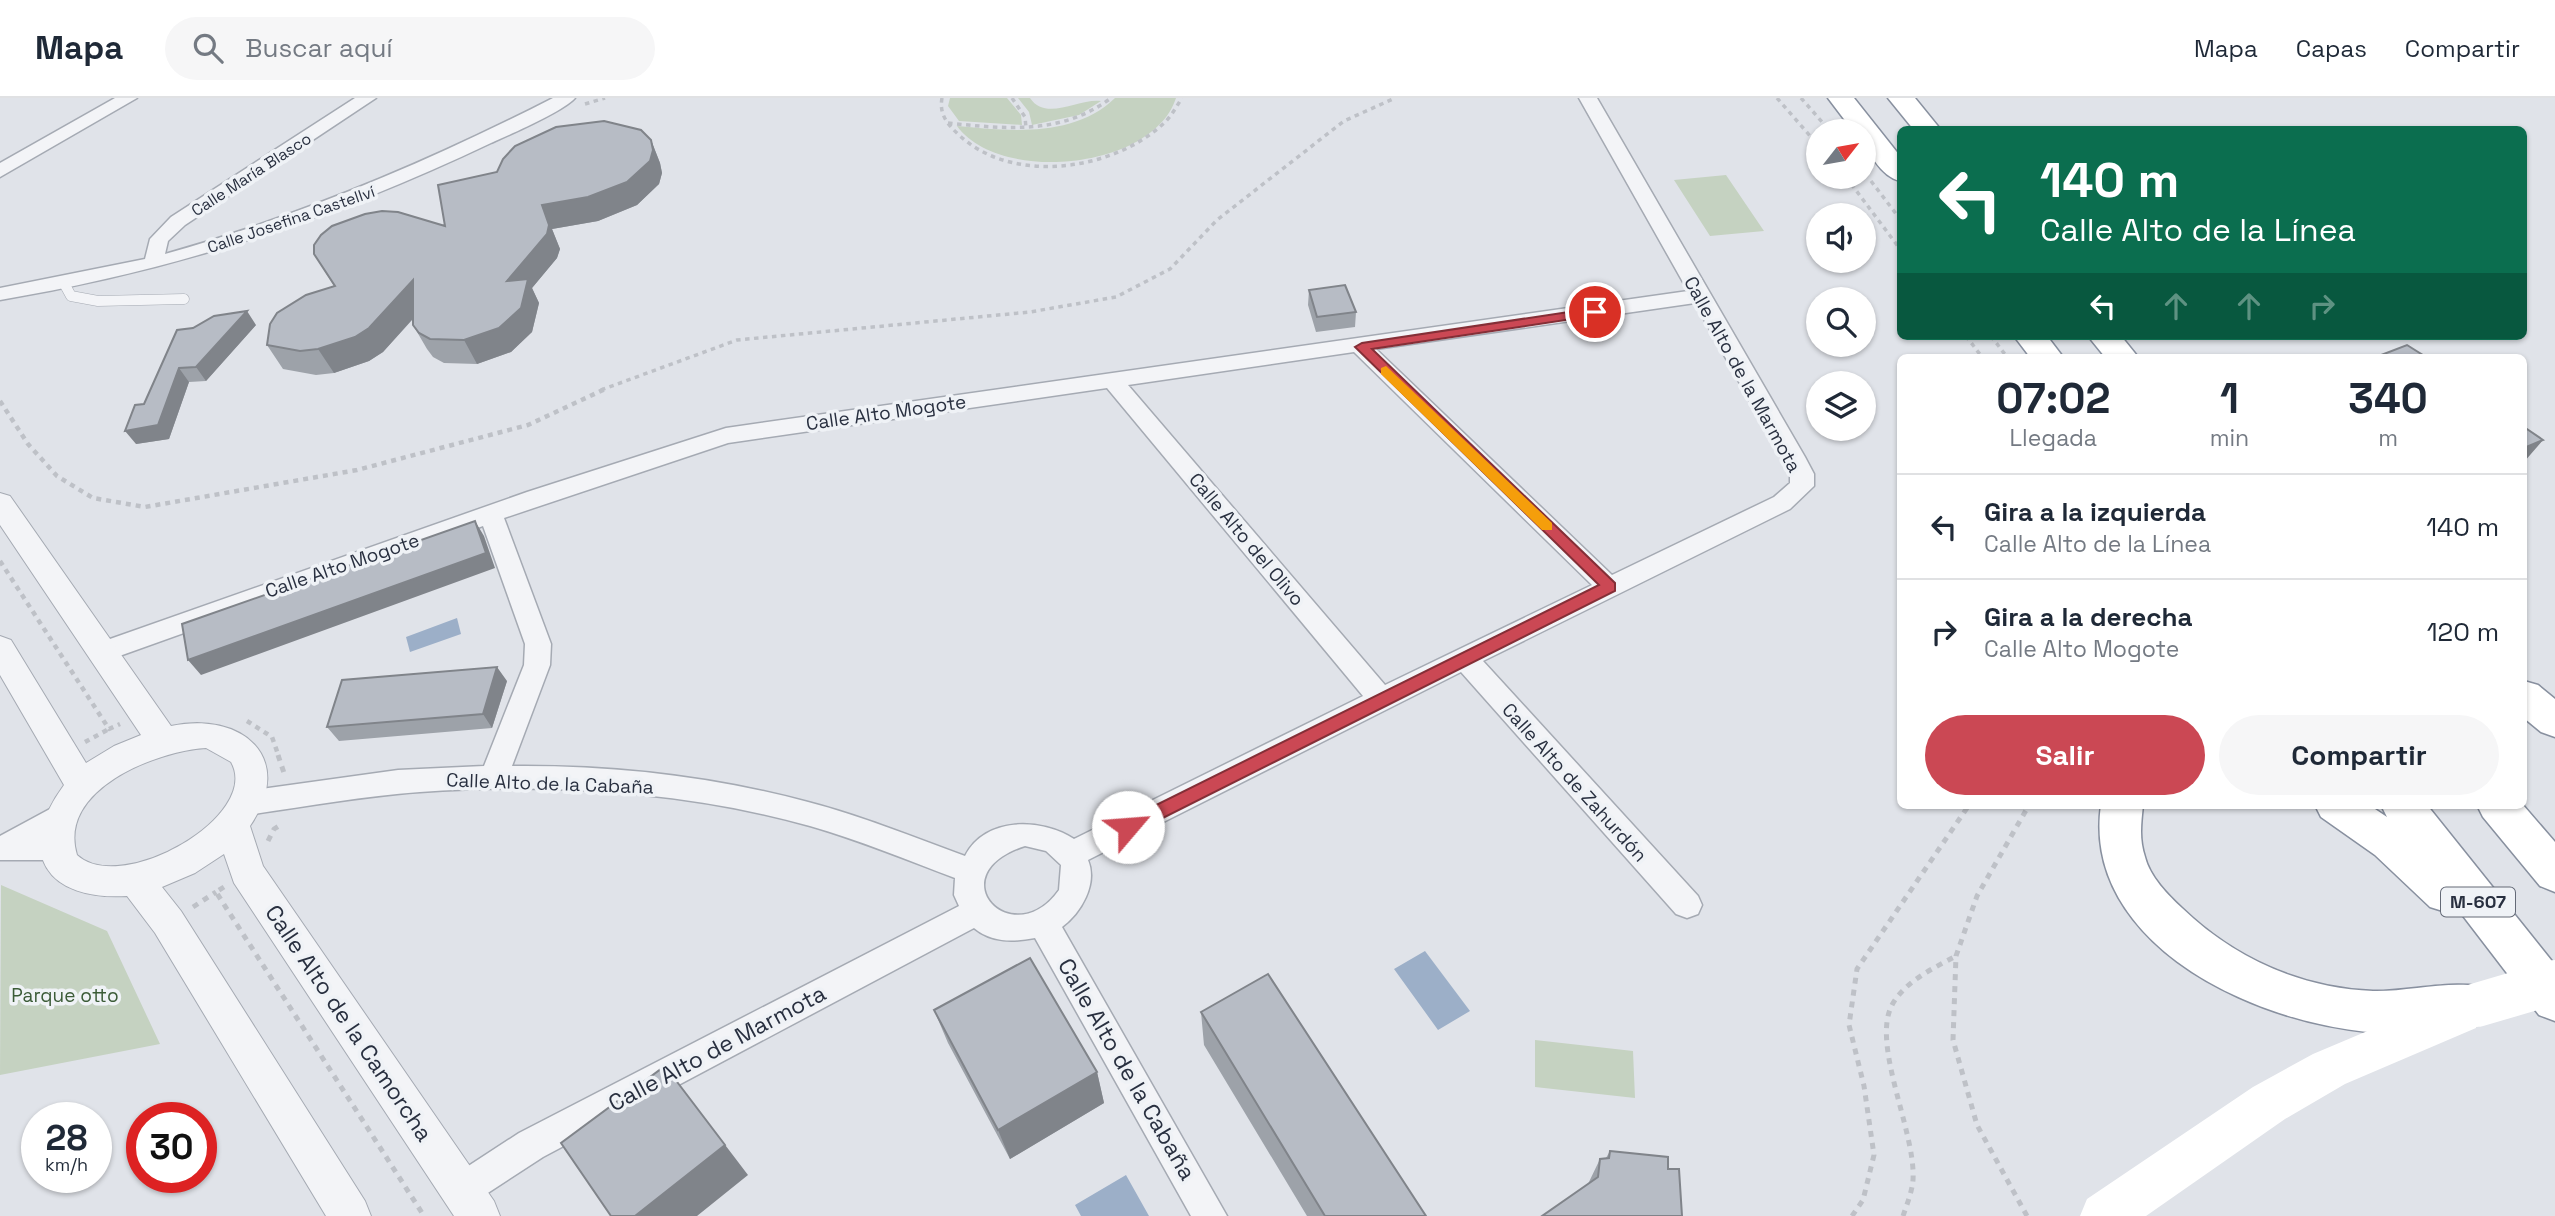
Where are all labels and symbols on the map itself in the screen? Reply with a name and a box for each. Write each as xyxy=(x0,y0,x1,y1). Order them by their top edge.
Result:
north arrow xyxy=(1806,119,1876,189)
street label: Calle María Blasco xyxy=(187,128,315,221)
street label: Calle Josefina Castellví xyxy=(205,181,378,258)
street label: Calle Alto de la Marmota xyxy=(1678,272,1807,477)
pin xyxy=(1565,282,1625,342)
street label: Calle Alto Mogote xyxy=(804,389,968,436)
street label: Calle Alto del Olivo xyxy=(1183,467,1310,611)
street label: Calle Alto Mogote xyxy=(262,527,423,604)
street label: Calle Alto de Zahurdón xyxy=(1496,698,1653,867)
street label: Calle Alto de la Cabaña xyxy=(446,767,654,800)
position arrow xyxy=(1091,790,1165,864)
road number: M-607 xyxy=(2441,888,2515,916)
street label: Calle Alto de la Camorcha xyxy=(258,899,440,1147)
street label: Calle Alto de la Cabaña xyxy=(1051,953,1203,1185)
street label: Calle Alto de Marmota xyxy=(603,978,831,1118)
park label: Parque otto xyxy=(11,983,119,1008)
speed limit sign: 30 xyxy=(126,1102,217,1193)

